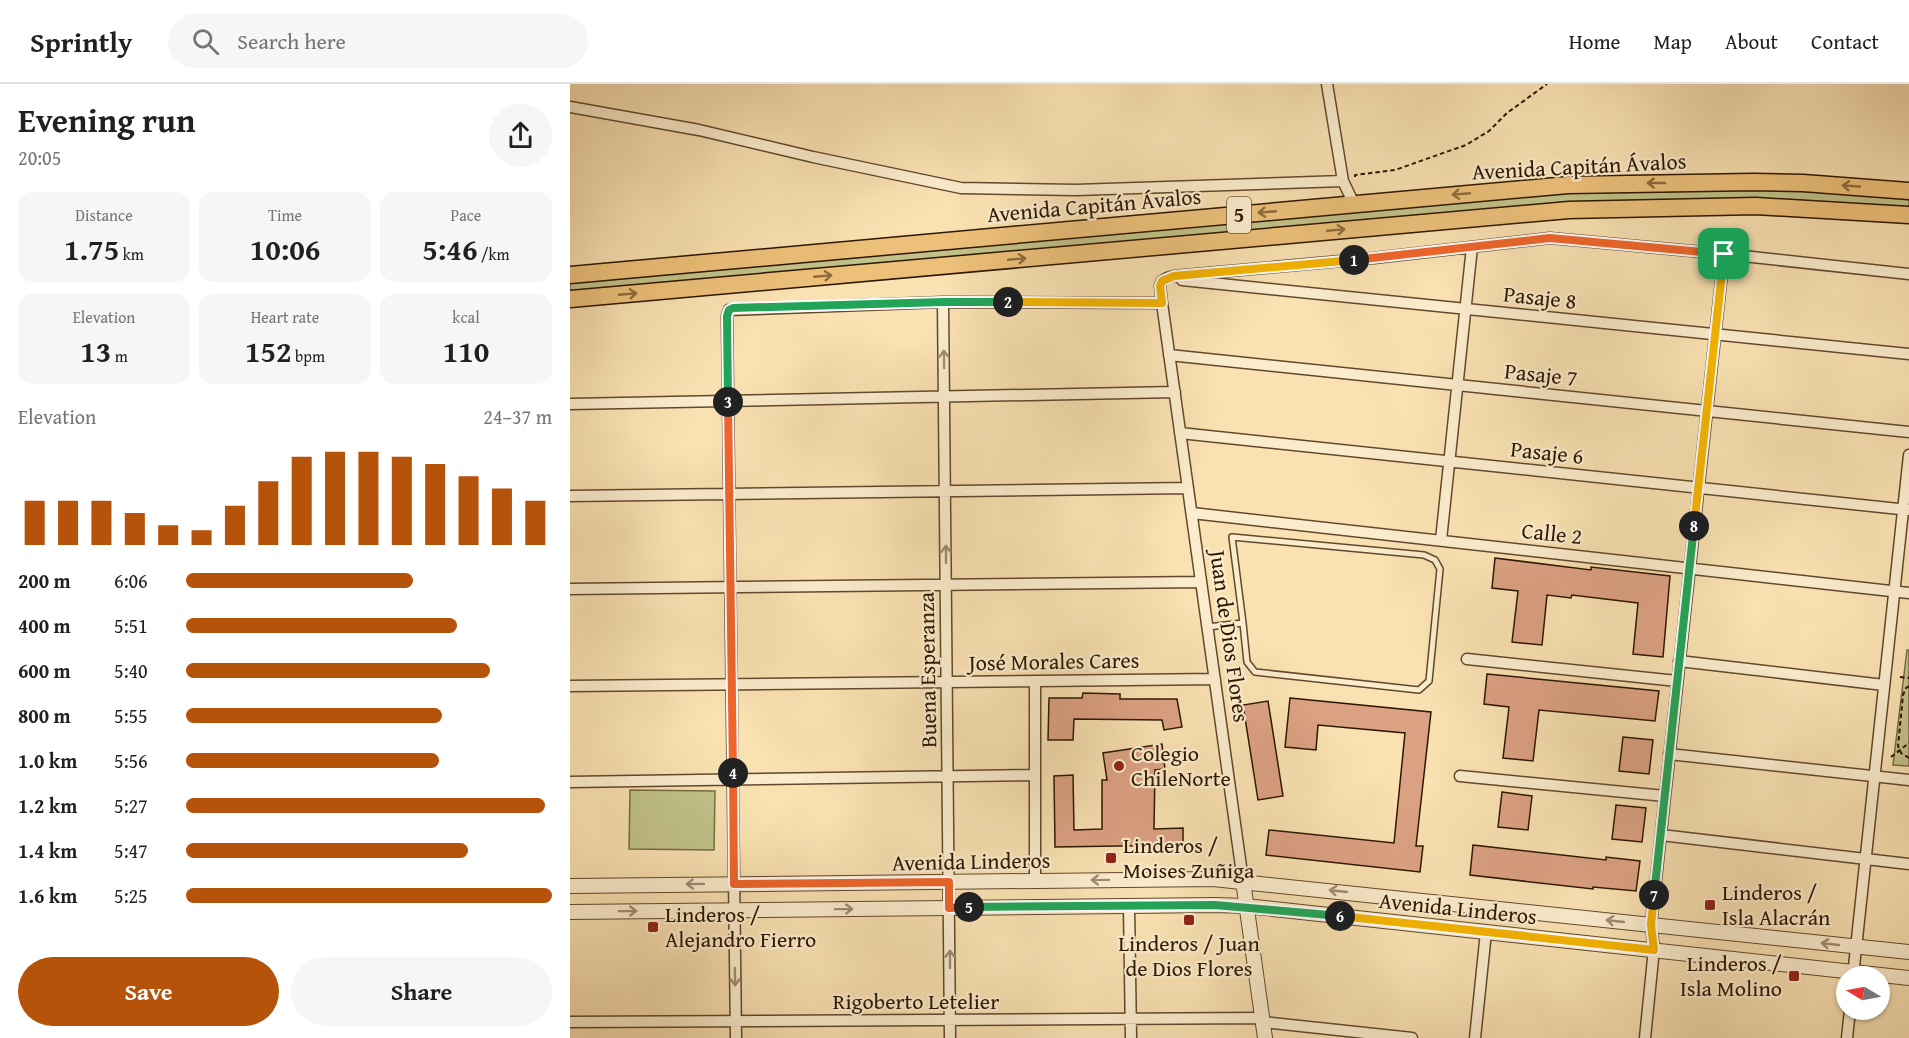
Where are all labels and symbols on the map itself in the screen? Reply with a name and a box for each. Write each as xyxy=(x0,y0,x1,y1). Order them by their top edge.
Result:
street label: Avenida Capitán Ávalos xyxy=(1471,144,1687,188)
one-way arrow xyxy=(1646,177,1666,189)
street label: Avenida Capitán Ávalos xyxy=(986,180,1202,230)
one-way arrow xyxy=(1841,181,1861,192)
one-way arrow xyxy=(1452,189,1472,200)
road number: 5 xyxy=(1227,197,1251,233)
one-way arrow xyxy=(1258,207,1277,218)
one-way arrow xyxy=(1326,224,1346,235)
pin xyxy=(1698,228,1749,279)
pin: 1 xyxy=(1339,245,1369,275)
one-way arrow xyxy=(1006,253,1026,264)
one-way arrow xyxy=(812,270,832,281)
street label: Pasaje 8 xyxy=(1502,277,1578,317)
pin: 2 xyxy=(993,287,1023,317)
one-way arrow xyxy=(618,288,638,299)
one-way arrow xyxy=(938,349,950,369)
street label: Pasaje 7 xyxy=(1503,354,1579,394)
pin: 3 xyxy=(713,387,743,417)
street label: Pasaje 6 xyxy=(1509,432,1585,472)
pin: 8 xyxy=(1679,511,1709,541)
street label: Calle 2 xyxy=(1520,514,1584,552)
one-way arrow xyxy=(940,544,952,564)
street label: Juan de Dios Flores xyxy=(1202,545,1258,724)
street label: Buena Esperanza xyxy=(910,591,944,748)
street label: José Morales Cares xyxy=(965,644,1140,679)
place label: Colegio ChileNorte xyxy=(1131,737,1231,794)
pin: 4 xyxy=(718,758,748,788)
marker: Colegio ChileNorte xyxy=(1112,759,1126,773)
place label: Linderos / Moises Zuñiga xyxy=(1123,829,1255,886)
street label: Avenida Linderos xyxy=(891,844,1051,878)
marker: Linderos / Moises Zuñiga xyxy=(1104,851,1118,865)
one-way arrow xyxy=(1091,875,1111,886)
place label: Linderos / Isla Alacrán xyxy=(1722,876,1831,933)
one-way arrow xyxy=(686,879,706,890)
pin: 7 xyxy=(1639,880,1669,910)
street label: Avenida Linderos xyxy=(1377,884,1539,932)
one-way arrow xyxy=(1328,885,1348,896)
pin: 5 xyxy=(954,892,984,922)
place label: Linderos / Alejandro Fierro xyxy=(665,898,816,955)
marker: Linderos / Isla Alacrán xyxy=(1703,898,1717,912)
pin: 6 xyxy=(1325,901,1355,931)
one-way arrow xyxy=(834,903,854,915)
one-way arrow xyxy=(618,905,638,917)
marker: Linderos / Juan de Dios Flores xyxy=(1182,913,1196,927)
one-way arrow xyxy=(1606,915,1626,926)
marker: Linderos / Alejandro Fierro xyxy=(646,920,660,934)
place label: Linderos / Juan de Dios Flores xyxy=(1118,927,1260,984)
one-way arrow xyxy=(1821,938,1840,949)
place label: Linderos / Isla Molino xyxy=(1680,947,1782,1004)
one-way arrow xyxy=(944,949,956,969)
one-way arrow xyxy=(729,966,741,986)
north arrow xyxy=(1836,966,1890,1020)
marker: Linderos / Isla Molino xyxy=(1787,969,1801,983)
street label: Rigoberto Letelier xyxy=(833,985,999,1017)

